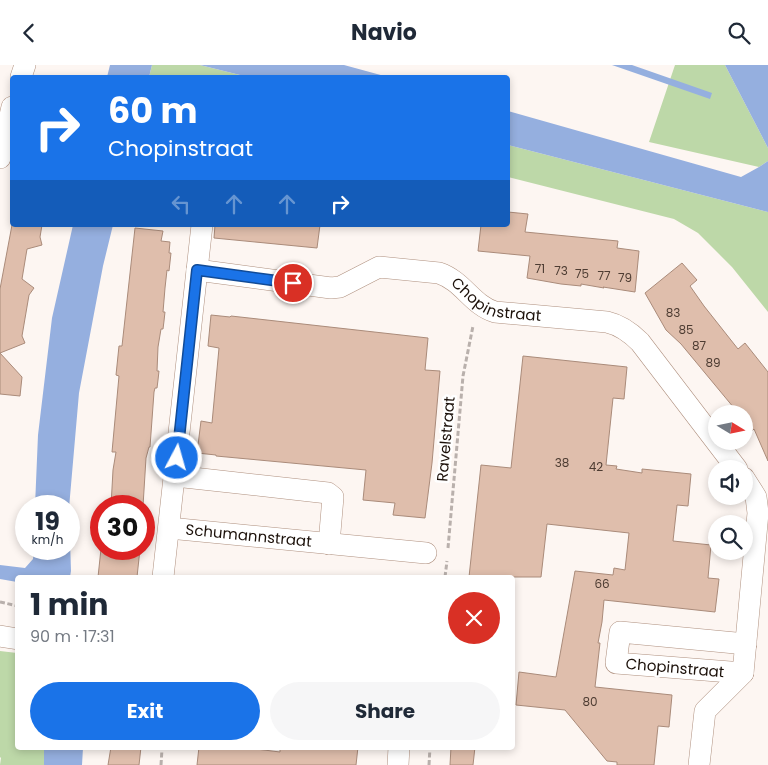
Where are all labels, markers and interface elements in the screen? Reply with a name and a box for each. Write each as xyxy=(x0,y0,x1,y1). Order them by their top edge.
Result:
text: Navio xyxy=(351,17,417,48)
icon: back xyxy=(15,19,43,47)
icon: search xyxy=(725,19,753,47)
text: 60 m xyxy=(108,86,198,135)
icon: right xyxy=(25,95,90,160)
text: Chopinstraat xyxy=(108,133,253,164)
icon: left xyxy=(167,190,195,218)
icon: ahead xyxy=(220,190,248,218)
icon: ahead xyxy=(273,190,301,218)
icon: right xyxy=(326,190,354,218)
house number: 71 xyxy=(535,260,545,277)
pin xyxy=(272,262,314,304)
house number: 73 xyxy=(554,262,568,279)
house number: 75 xyxy=(575,265,589,282)
house number: 77 xyxy=(597,267,611,284)
icon: arrive xyxy=(279,269,307,297)
house number: 79 xyxy=(618,269,632,286)
street label: Chopinstraat xyxy=(447,272,542,326)
house number: 83 xyxy=(666,304,680,321)
house number: 85 xyxy=(678,321,694,338)
house number: 87 xyxy=(692,337,707,354)
house number: 89 xyxy=(705,354,721,371)
street label: Ravelstraat xyxy=(431,396,460,482)
north arrow xyxy=(708,405,752,450)
map controls xyxy=(708,405,753,560)
position arrow xyxy=(150,431,202,483)
house number: 38 xyxy=(555,454,569,471)
house number: 42 xyxy=(589,458,603,475)
button: sound xyxy=(708,460,753,505)
speed limit sign: 30 xyxy=(90,495,155,560)
text: 19 xyxy=(35,504,60,539)
button: search xyxy=(708,515,753,560)
street label: Schumannstraat xyxy=(185,519,313,552)
text: km/h xyxy=(32,531,63,548)
house number: 66 xyxy=(594,575,610,592)
text: 1 min xyxy=(30,583,108,626)
button: close xyxy=(448,592,500,644)
text: 90 m · 17:31 xyxy=(30,625,115,648)
street label: Chopinstraat xyxy=(625,653,725,682)
button: Exit xyxy=(30,682,260,740)
button: Share xyxy=(270,682,500,740)
house number: 80 xyxy=(582,693,598,710)

